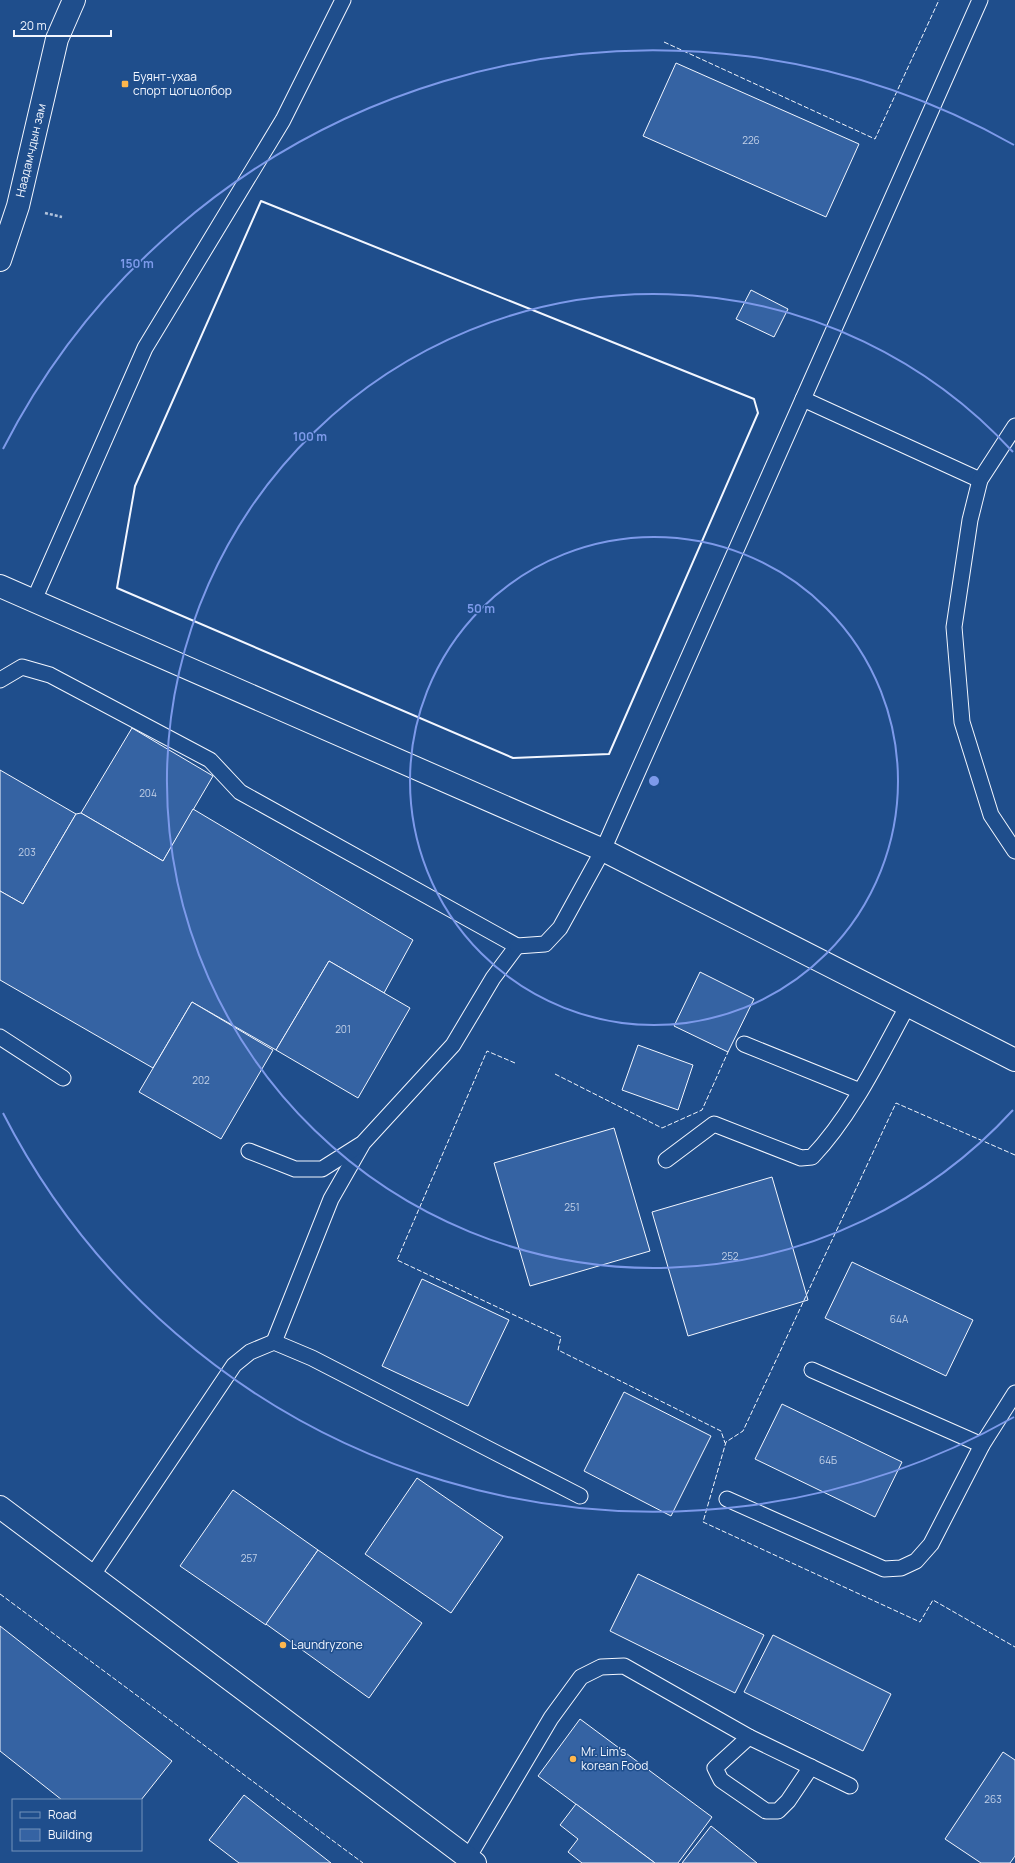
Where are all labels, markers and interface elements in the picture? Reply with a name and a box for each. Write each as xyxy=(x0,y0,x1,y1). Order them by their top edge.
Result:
scale bar xyxy=(14,12,111,38)
text: 20 m xyxy=(20,17,47,34)
place label: Буянт-ухаа спорт цогцолбор xyxy=(133,68,232,99)
marker: Буянт-ухаа спорт цогцолбор xyxy=(120,79,130,89)
street label: Наадамчдын зам xyxy=(11,102,50,199)
house number: 226 xyxy=(742,133,760,147)
text: 150 m xyxy=(120,255,154,272)
text: 100 m xyxy=(293,428,327,445)
text: 50 m xyxy=(467,600,495,617)
centre of rings xyxy=(647,774,661,788)
house number: 204 xyxy=(139,786,157,800)
house number: 203 xyxy=(18,845,36,859)
house number: 201 xyxy=(335,1022,351,1036)
house number: 202 xyxy=(192,1073,210,1087)
house number: 251 xyxy=(564,1200,580,1214)
house number: 252 xyxy=(722,1249,739,1263)
house number: 64А xyxy=(890,1312,909,1326)
house number: 64Б xyxy=(819,1453,837,1467)
house number: 257 xyxy=(241,1551,257,1565)
place label: Laundryzone xyxy=(291,1636,363,1653)
marker: Laundryzone xyxy=(278,1640,288,1650)
place label: Mr. Lim's korean Food xyxy=(581,1743,648,1774)
marker: Mr. Lim's korean Food xyxy=(568,1754,578,1764)
house number: 263 xyxy=(984,1792,1002,1806)
legend xyxy=(12,1799,142,1851)
text: Road xyxy=(48,1806,76,1823)
text: Building xyxy=(48,1826,92,1843)

